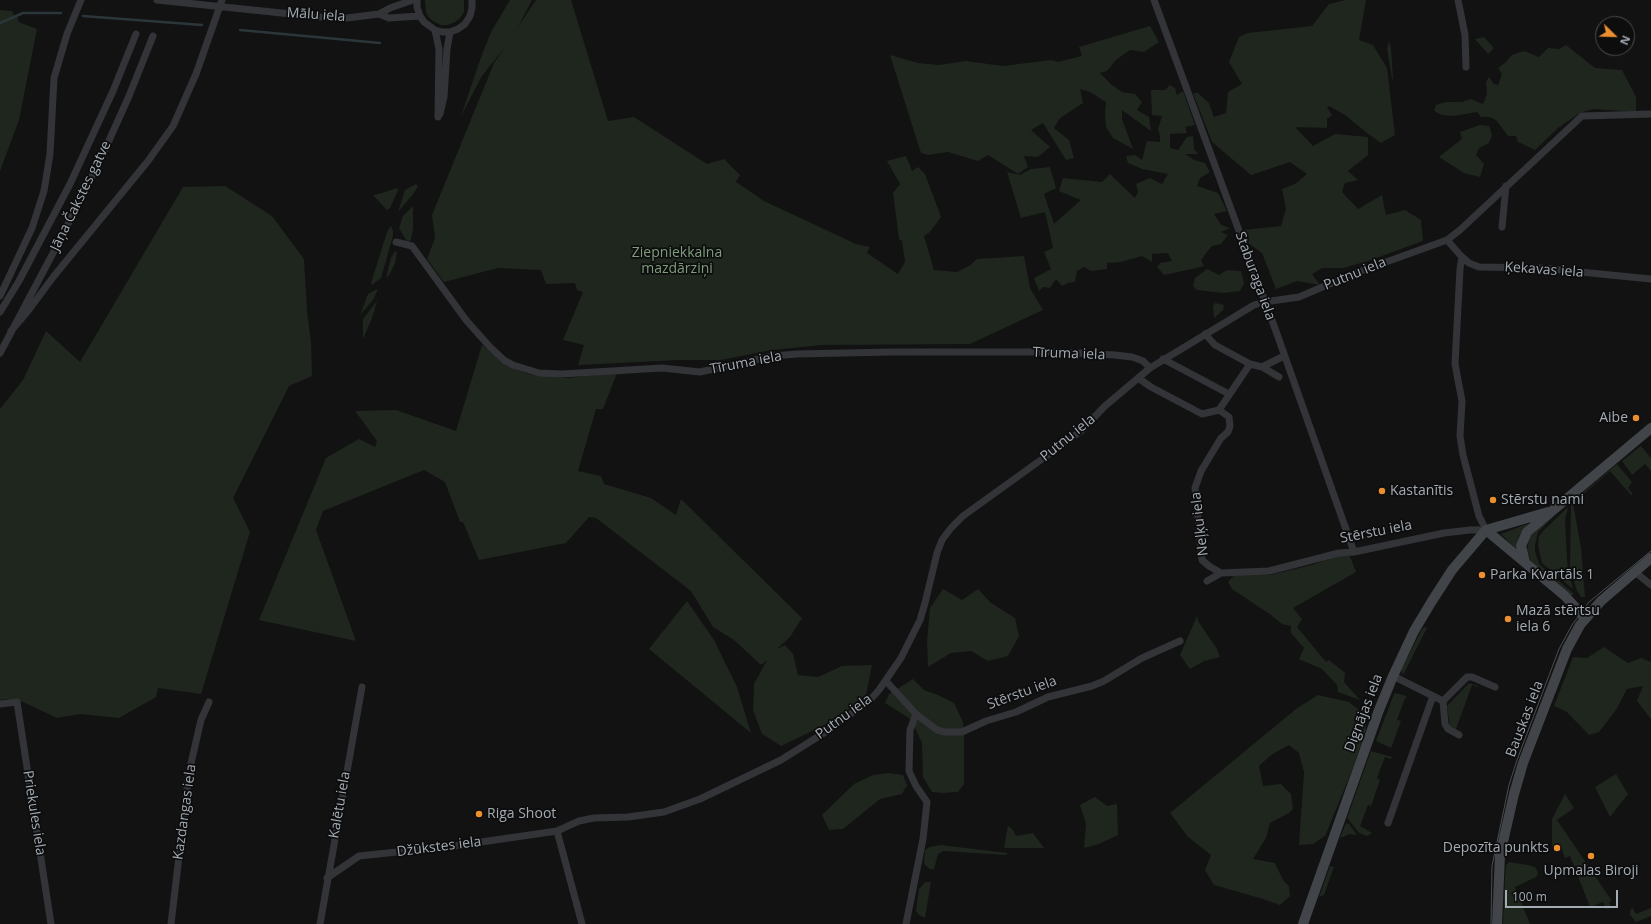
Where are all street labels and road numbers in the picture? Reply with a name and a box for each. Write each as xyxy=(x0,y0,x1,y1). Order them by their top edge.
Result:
street label: Mālu iela xyxy=(286,5,346,25)
street label: Jāņa Čakstes gatve xyxy=(47,138,115,254)
street label: Staburaga iela xyxy=(1231,230,1279,322)
street label: Putnu iela xyxy=(1321,254,1389,294)
street label: Ķekavas iela xyxy=(1504,259,1584,281)
street label: Tīruma iela xyxy=(1032,344,1106,364)
street label: Tīruma iela xyxy=(709,348,783,378)
street label: Putnu iela xyxy=(1037,411,1099,465)
street label: Neļķu iela xyxy=(1188,491,1212,557)
street label: Stērstu iela xyxy=(1339,517,1413,547)
street label: Dignājas iela xyxy=(1341,672,1387,754)
street label: Stērstu iela xyxy=(985,673,1059,713)
street label: Bauskas iela xyxy=(1503,679,1547,759)
street label: Putnu iela xyxy=(813,691,875,743)
street label: Kazdangas iela xyxy=(170,763,200,861)
street label: Priekules iela xyxy=(19,769,49,857)
street label: Kalētu iela xyxy=(326,770,354,840)
street label: Džūkstes iela xyxy=(396,833,482,861)

